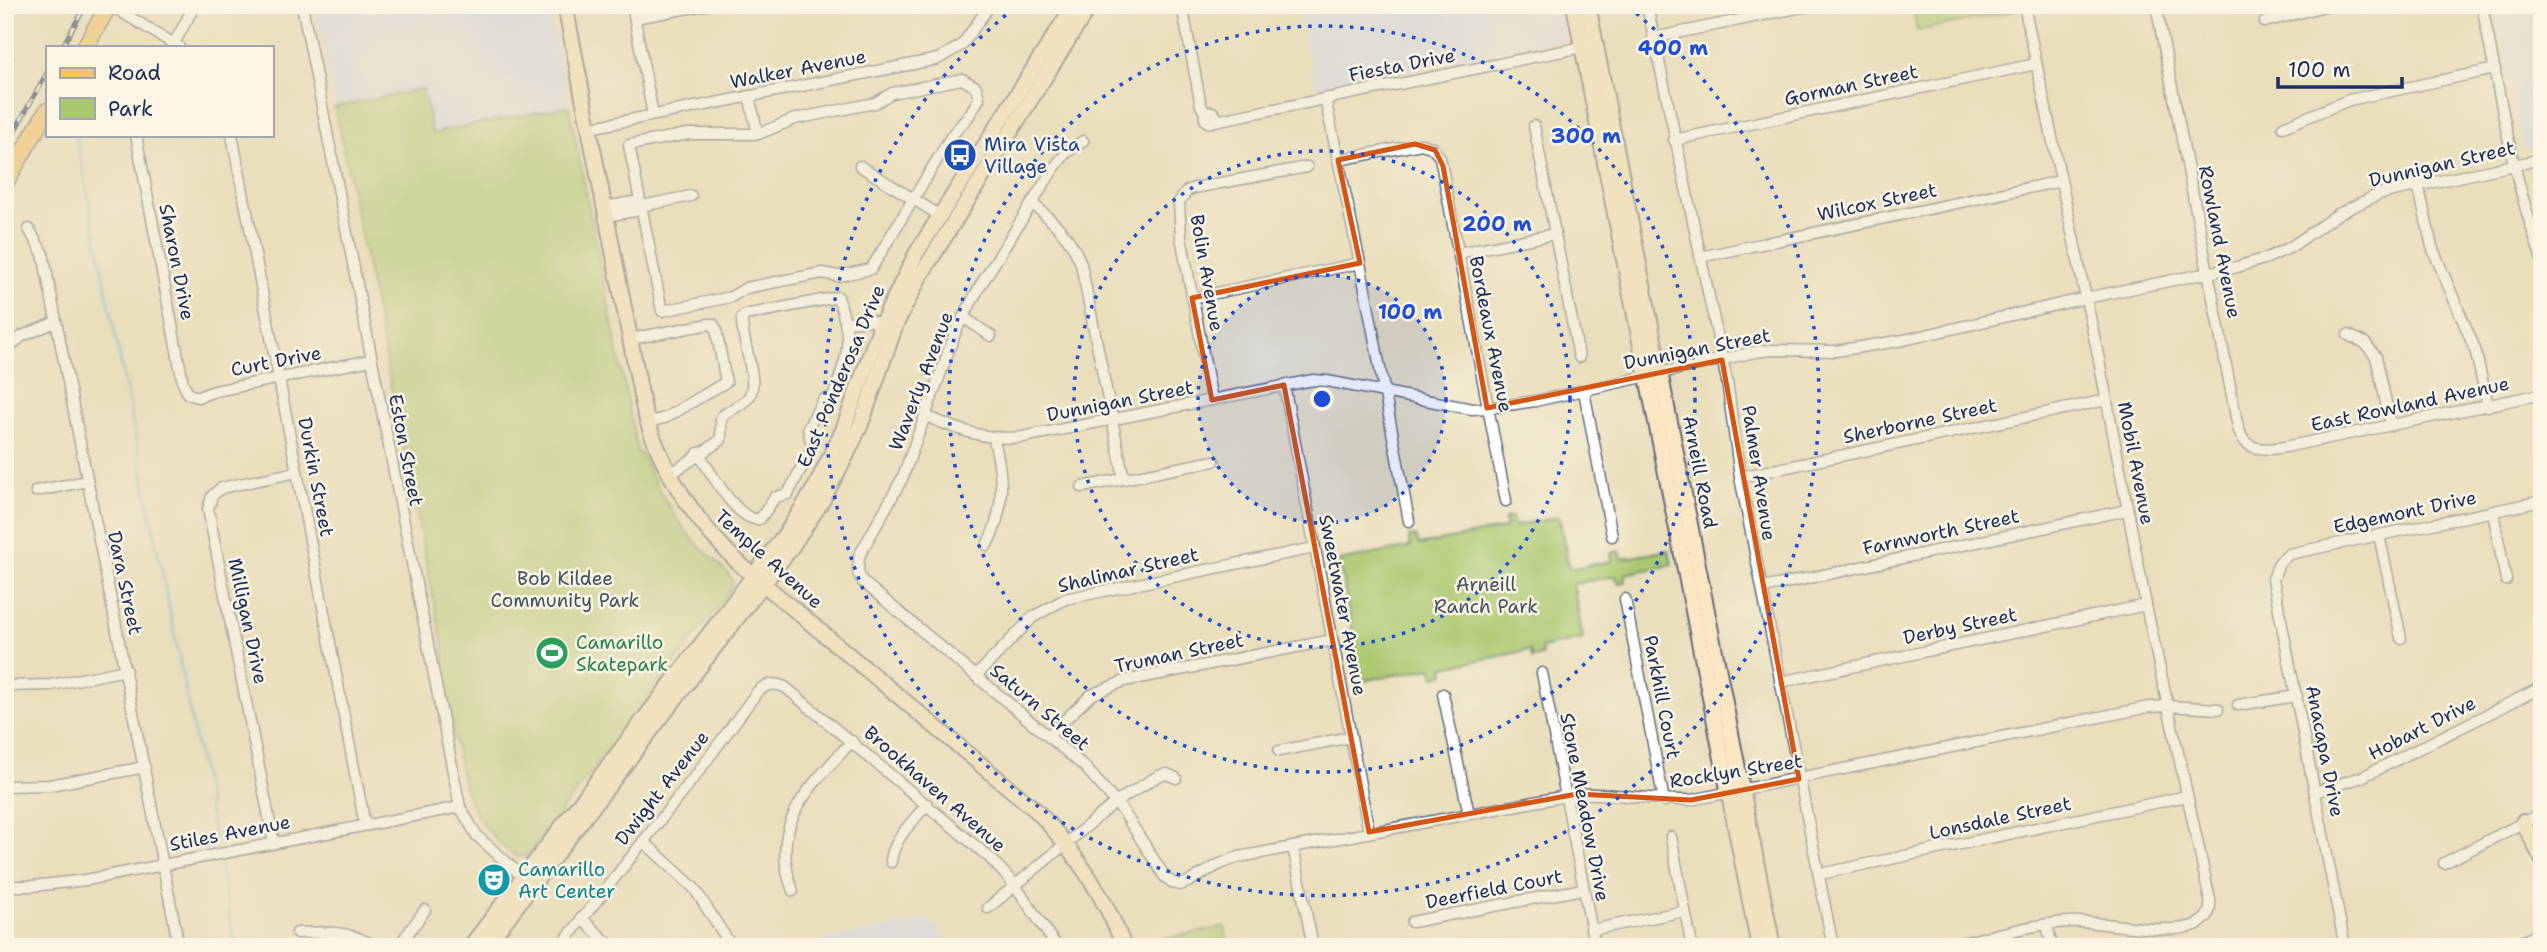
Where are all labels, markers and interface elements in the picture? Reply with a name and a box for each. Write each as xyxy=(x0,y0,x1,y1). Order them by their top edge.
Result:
text: 400 m xyxy=(1638,34,1708,62)
street label: Fiesta Drive xyxy=(1347,42,1457,88)
street label: Walker Avenue xyxy=(728,44,868,94)
legend xyxy=(46,46,273,136)
scale bar xyxy=(2278,46,2402,90)
text: 100 m xyxy=(2288,56,2351,84)
text: Road xyxy=(108,59,161,87)
street label: Gorman Street xyxy=(1782,59,1920,111)
text: Park xyxy=(108,95,153,123)
text: 300 m xyxy=(1551,122,1621,150)
place label: Mira Vista Village xyxy=(984,132,1080,179)
street label: Dunnigan Street xyxy=(2367,135,2517,193)
bus stop icon: Mira Vista Village xyxy=(941,136,979,174)
street label: Rowland Avenue xyxy=(2193,163,2247,321)
street label: Wilcox Street xyxy=(1815,177,1939,227)
street label: Sharon Drive xyxy=(153,202,201,322)
text: 200 m xyxy=(1462,210,1532,238)
street label: Bolin Avenue xyxy=(1184,213,1230,333)
street label: Bordeaux Avenue xyxy=(1464,254,1518,414)
street label: East Ponderosa Drive xyxy=(791,281,891,471)
text: 100 m xyxy=(1378,298,1442,326)
street label: Waverly Avenue xyxy=(883,308,959,454)
street label: Dunnigan Street xyxy=(1621,323,1773,375)
street label: Curt Drive xyxy=(229,340,323,382)
street label: East Rowland Avenue xyxy=(2308,371,2512,437)
street label: Dunnigan Street xyxy=(1044,375,1196,427)
centre of rings xyxy=(1310,387,1334,411)
street label: Eston Street xyxy=(383,392,429,508)
street label: Sherborne Street xyxy=(1841,393,1999,449)
street label: Mobil Avenue xyxy=(2112,399,2160,527)
street label: Palmer Avenue xyxy=(1736,404,1782,542)
street label: Arneill Road xyxy=(1677,413,1723,531)
street label: Durkin Street xyxy=(292,415,340,539)
street label: Edgemont Drive xyxy=(2331,485,2479,539)
street label: Farnworth Street xyxy=(1861,503,2021,561)
street label: Temple Avenue xyxy=(710,504,828,614)
street label: Sweetwater Avenue xyxy=(1313,512,1373,698)
street label: Dara Street xyxy=(102,529,148,637)
street label: Shalimar Street xyxy=(1055,542,1201,598)
street label: Milligan Drive xyxy=(222,556,274,686)
park label: Bob Kildee Community Park xyxy=(491,566,640,613)
park label: Arneill Ranch Park xyxy=(1434,572,1538,619)
street label: Derby Street xyxy=(1901,602,2019,650)
street label: Truman Street xyxy=(1112,627,1246,679)
place label: Camarillo Skatepark xyxy=(576,630,668,677)
street label: Parkhill Court xyxy=(1638,633,1686,761)
sports icon: Camarillo Skatepark xyxy=(533,634,571,672)
street label: Saturn Street xyxy=(985,658,1095,756)
street label: Anacapa Drive xyxy=(2300,683,2350,819)
street label: Hobart Drive xyxy=(2364,690,2480,766)
street label: Stone Meadow Drive xyxy=(1554,711,1616,903)
street label: Brookhaven Avenue xyxy=(859,720,1011,858)
street label: Dwight Avenue xyxy=(609,725,715,851)
street label: Rocklyn Street xyxy=(1668,748,1804,794)
street label: Lonsdale Street xyxy=(1927,791,2073,845)
street label: Stiles Avenue xyxy=(167,809,293,857)
place label: Camarillo Art Center xyxy=(518,857,615,904)
theatre icon: Camarillo Art Center xyxy=(475,861,513,899)
street label: Deerfield Court xyxy=(1423,863,1565,915)

